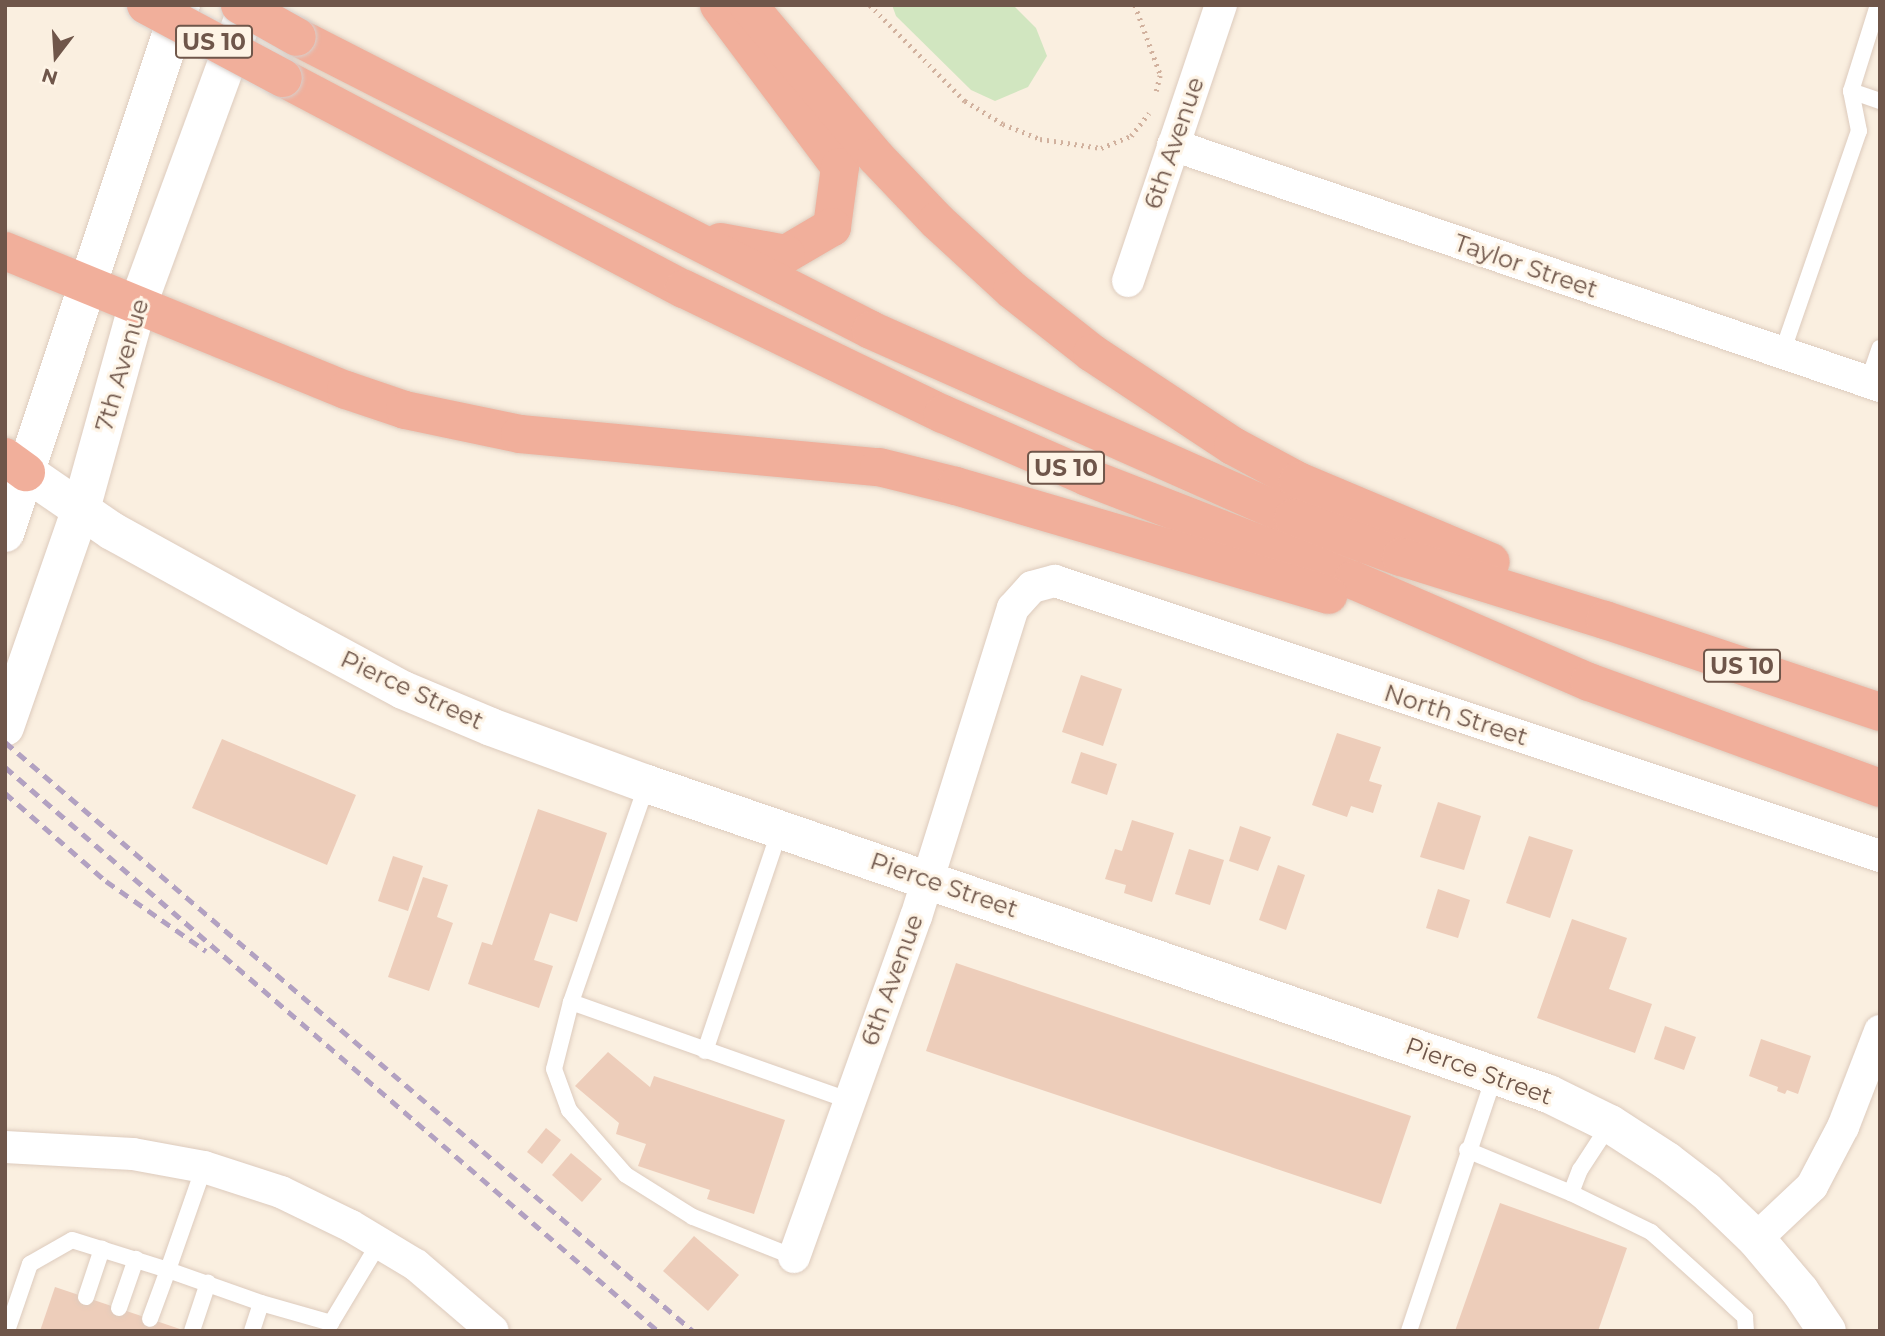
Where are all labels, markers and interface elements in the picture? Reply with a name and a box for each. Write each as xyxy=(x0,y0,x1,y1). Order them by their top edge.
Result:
north arrow xyxy=(21,21,91,91)
road number: US 10 xyxy=(174,22,254,61)
text: N xyxy=(39,63,60,90)
street label: 6th Avenue xyxy=(1138,73,1210,213)
street label: Taylor Street xyxy=(1451,228,1601,304)
street label: 7th Avenue xyxy=(89,295,155,435)
road number: US 10 xyxy=(1026,448,1106,488)
street label: Pierce Street xyxy=(336,644,488,736)
road number: US 10 xyxy=(1702,646,1782,686)
street label: North Street xyxy=(1381,678,1531,752)
street label: Pierce Street xyxy=(866,846,1022,924)
street label: 6th Avenue xyxy=(855,910,929,1050)
street label: Pierce Street xyxy=(1402,1031,1556,1111)

